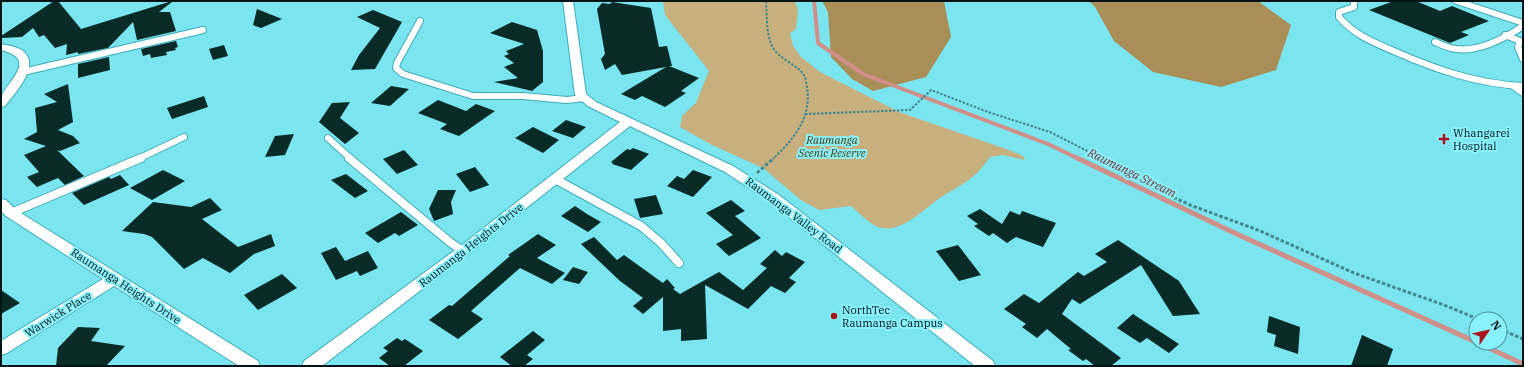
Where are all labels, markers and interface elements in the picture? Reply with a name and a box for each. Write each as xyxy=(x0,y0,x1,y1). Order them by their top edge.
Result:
place label: Whangarei Hospital xyxy=(1453,126,1510,153)
park label: Raumanga Scenic Reserve xyxy=(797,133,866,160)
marker: Whangarei Hospital xyxy=(1438,133,1450,145)
water label: Raumanga Stream xyxy=(1085,144,1179,200)
street label: Raumanga Valley Road xyxy=(743,174,846,256)
street label: Raumanga Heights Drive xyxy=(416,200,526,290)
street label: Raumanga Heights Drive xyxy=(68,245,184,327)
street label: Warwick Place xyxy=(22,288,94,340)
place label: NorthTec Raumanga Campus xyxy=(842,303,943,330)
marker: NorthTec Raumanga Campus xyxy=(829,311,839,321)
north arrow xyxy=(1468,311,1508,351)
text: N xyxy=(1488,318,1505,333)

